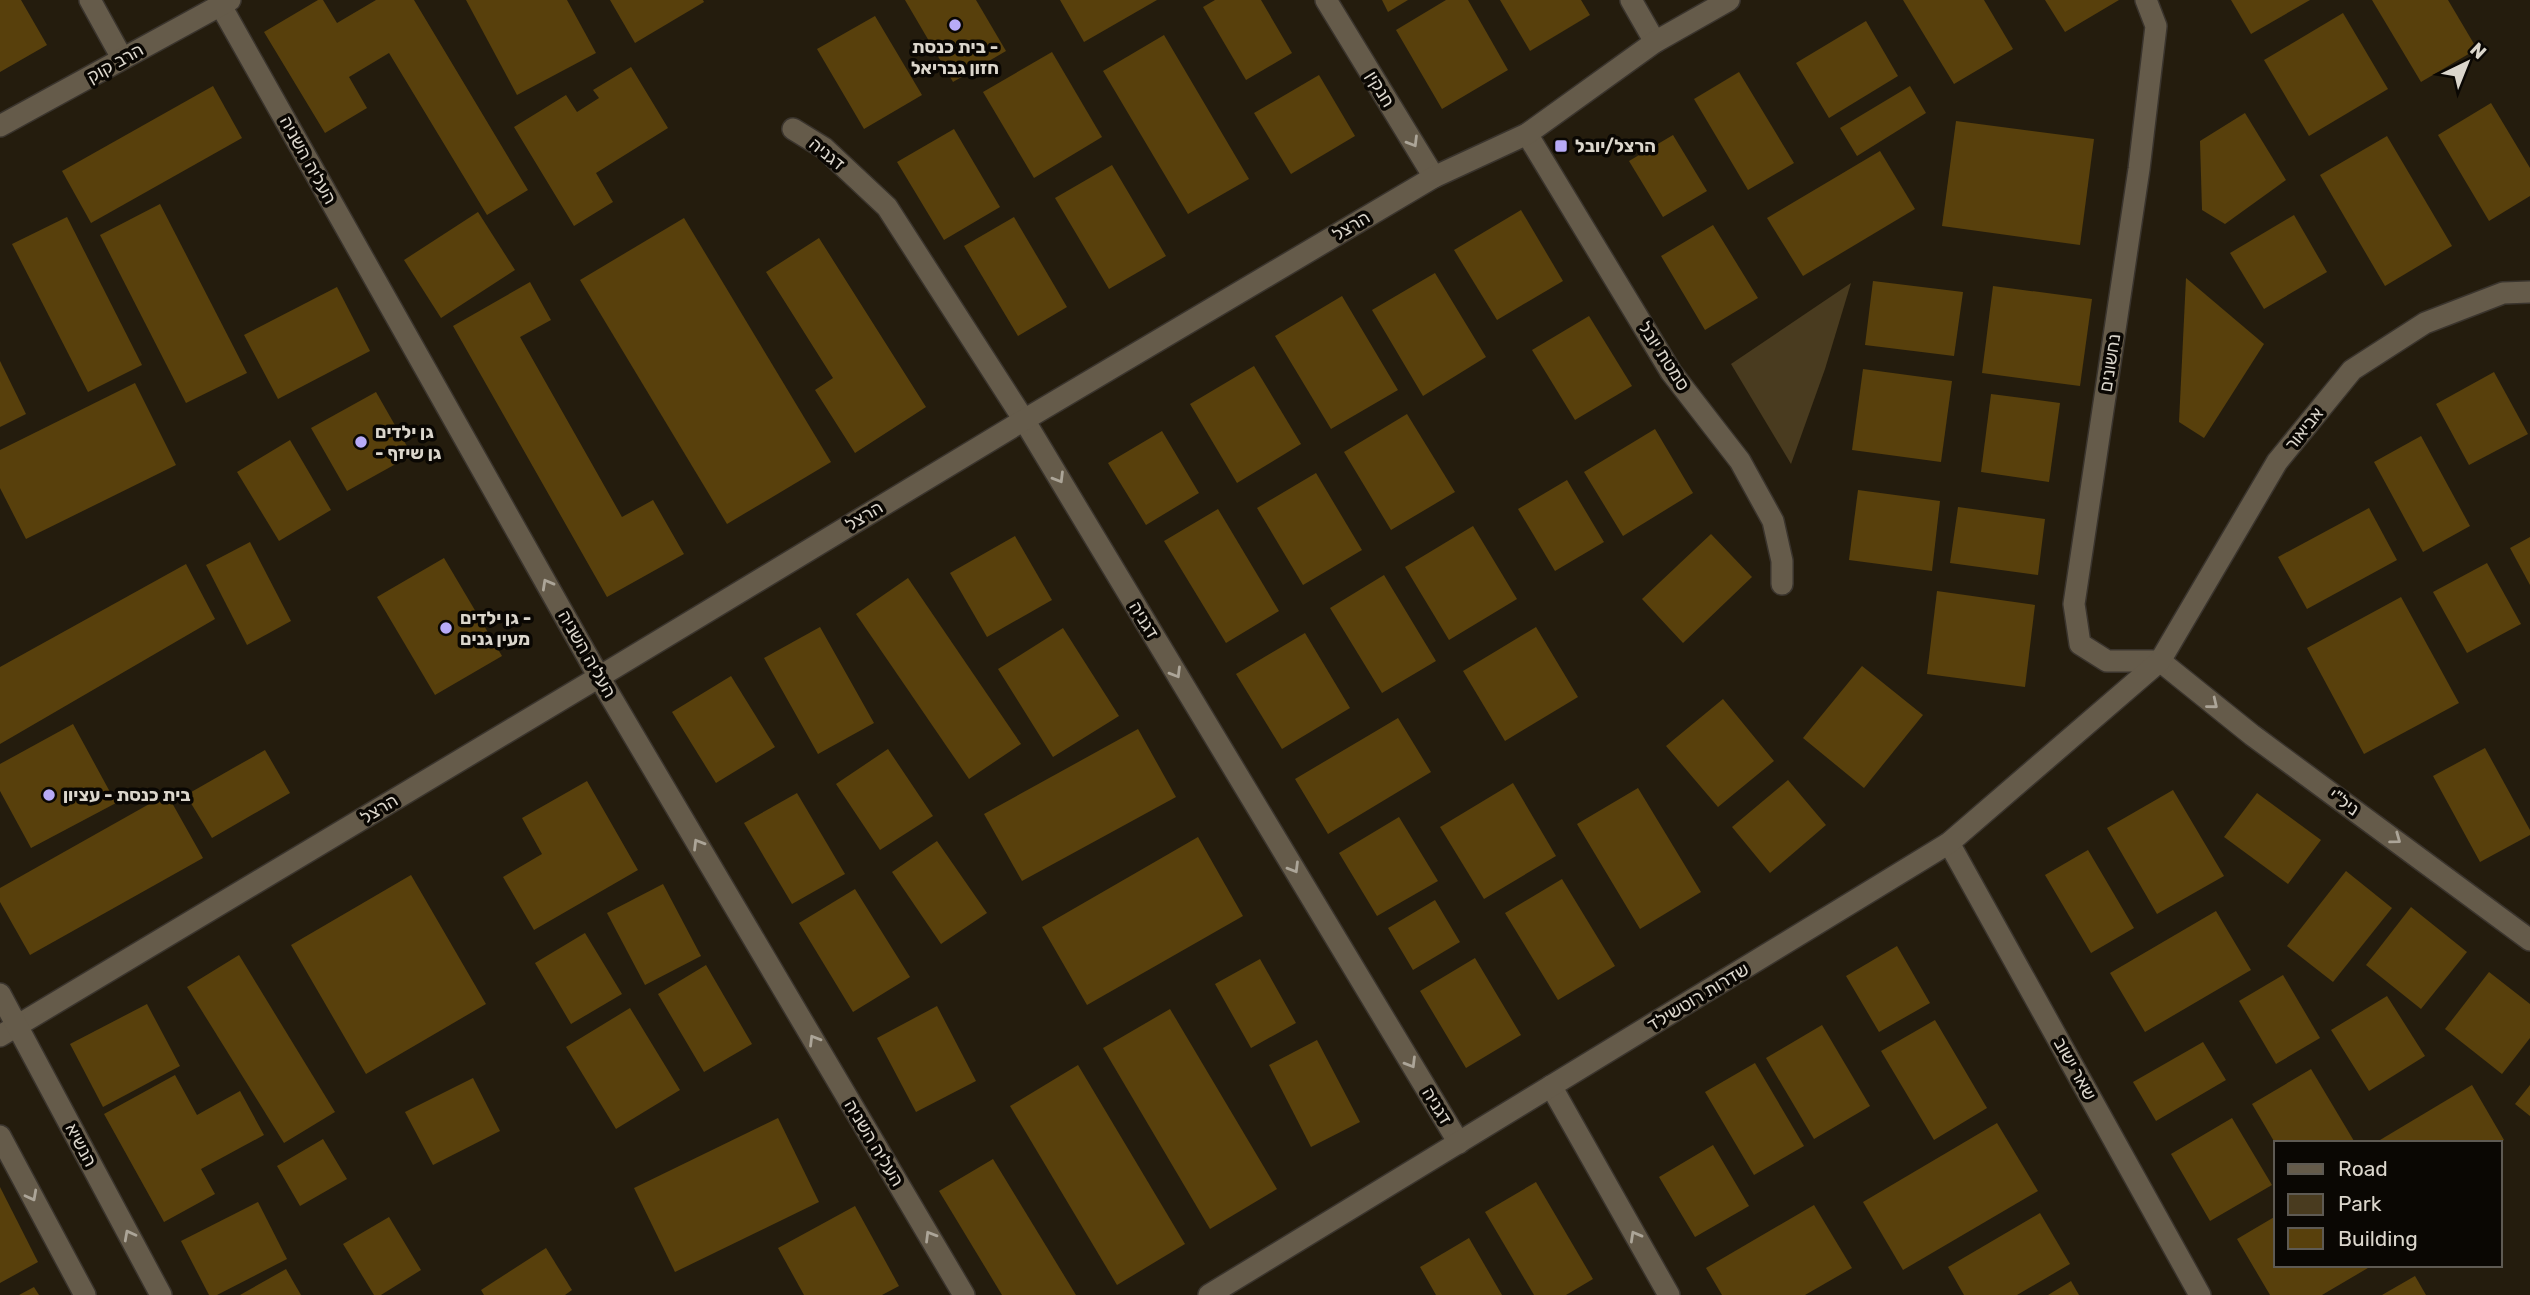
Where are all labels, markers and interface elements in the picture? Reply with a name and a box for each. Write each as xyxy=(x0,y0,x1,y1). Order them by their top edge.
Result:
marker: בית כנסת - חזון גבריאל xyxy=(947,17,963,33)
north arrow xyxy=(2432,28,2502,98)
place label: בית כנסת - חזון גבריאל xyxy=(911,36,999,79)
text: N xyxy=(2465,38,2491,64)
street label: הרב קוק xyxy=(83,39,147,87)
street label: חנקין xyxy=(1361,67,1399,111)
street label: העליה השניה xyxy=(275,112,341,208)
street label: דגניה xyxy=(805,133,849,175)
one-way arrow xyxy=(1404,134,1417,147)
place label: הרצל/יובל xyxy=(1575,135,1656,157)
marker: הרצל/יובל xyxy=(1553,138,1569,154)
street label: הרצל xyxy=(1328,206,1374,246)
street label: סמטת יובל xyxy=(1633,317,1695,395)
street label: נחשונים xyxy=(2095,332,2125,394)
street label: אביאור xyxy=(2280,403,2328,455)
place label: גן ילדים - גן שיזף xyxy=(375,421,442,464)
marker: גן ילדים - גן שיזף xyxy=(353,434,369,450)
one-way arrow xyxy=(1050,471,1063,484)
street label: הרצל xyxy=(841,496,887,536)
one-way arrow xyxy=(542,579,555,592)
street label: דגניה xyxy=(1124,597,1164,643)
street label: העליה השניה xyxy=(553,606,621,702)
place label: גן ילדים - מעין גנים xyxy=(460,607,531,650)
marker: גן ילדים - מעין גנים xyxy=(438,620,454,636)
one-way arrow xyxy=(1168,666,1181,679)
one-way arrow xyxy=(2205,696,2218,708)
place label: בית כנסת - עציון xyxy=(63,784,191,806)
street label: ניל"י xyxy=(2325,784,2363,820)
marker: בית כנסת - עציון xyxy=(41,787,57,803)
street label: הרצל xyxy=(356,789,402,829)
one-way arrow xyxy=(2388,831,2401,844)
one-way arrow xyxy=(693,839,706,852)
one-way arrow xyxy=(1285,861,1298,874)
street label: שדרות רוטשילד xyxy=(1643,958,1753,1036)
street label: שאר ישוב xyxy=(2049,1034,2101,1104)
one-way arrow xyxy=(809,1035,822,1048)
one-way arrow xyxy=(1403,1055,1416,1068)
street label: דגניה xyxy=(1417,1083,1457,1129)
street label: העליה השניה xyxy=(839,1096,909,1190)
street label: הנשיא xyxy=(60,1119,102,1171)
legend xyxy=(2274,1141,2502,1267)
text: Road xyxy=(2338,1156,2388,1181)
one-way arrow xyxy=(24,1189,37,1201)
text: Park xyxy=(2338,1191,2382,1216)
text: Building xyxy=(2338,1226,2418,1251)
one-way arrow xyxy=(124,1230,137,1242)
one-way arrow xyxy=(1630,1230,1643,1243)
one-way arrow xyxy=(925,1231,938,1244)

